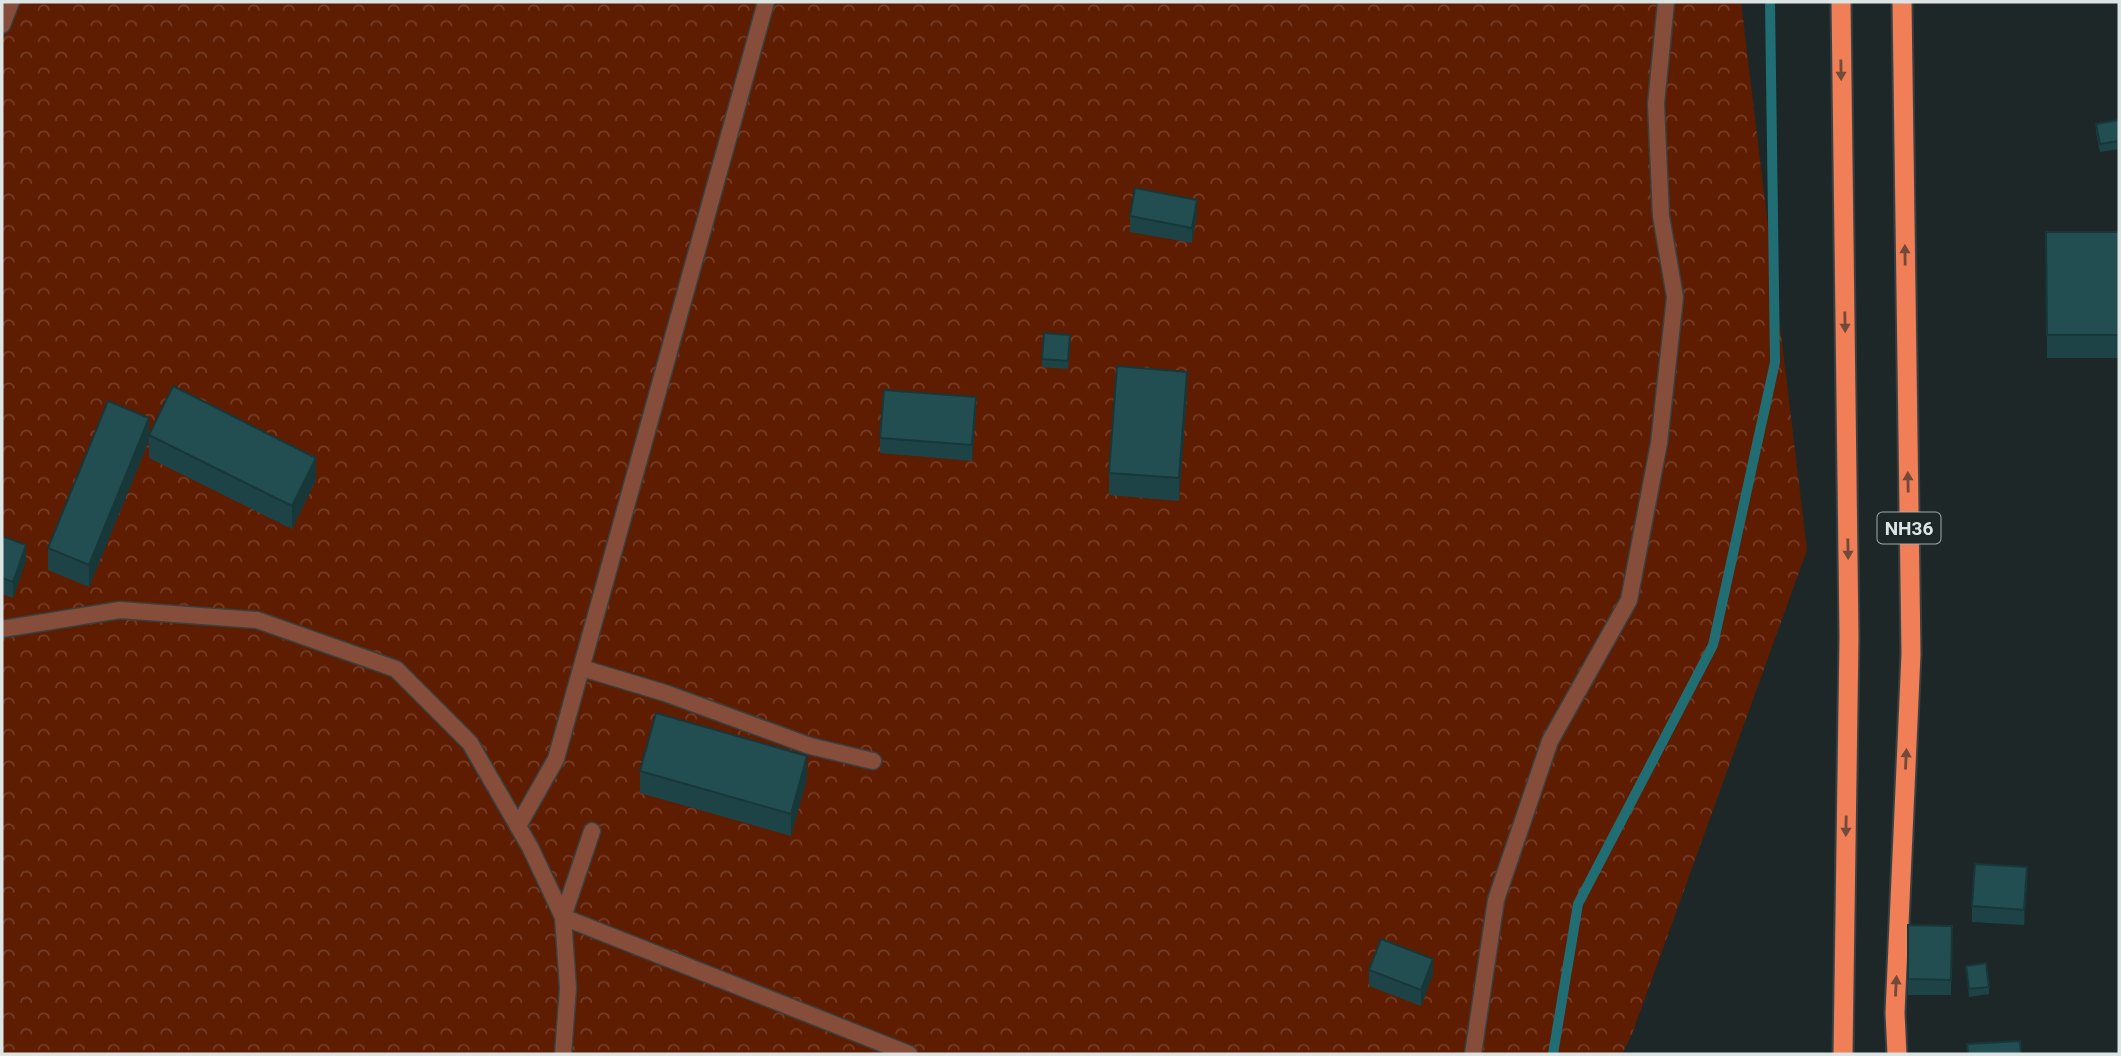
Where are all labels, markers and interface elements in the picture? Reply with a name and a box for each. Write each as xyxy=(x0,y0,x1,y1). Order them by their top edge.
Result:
one-way arrow xyxy=(1836,59,1847,81)
one-way arrow xyxy=(1900,244,1911,266)
one-way arrow xyxy=(1839,311,1851,333)
one-way arrow xyxy=(1903,471,1914,493)
road number: NH36 xyxy=(1878,512,1940,544)
one-way arrow xyxy=(1842,539,1854,561)
one-way arrow xyxy=(1901,748,1912,770)
one-way arrow xyxy=(1840,815,1852,837)
one-way arrow xyxy=(1891,975,1902,997)

